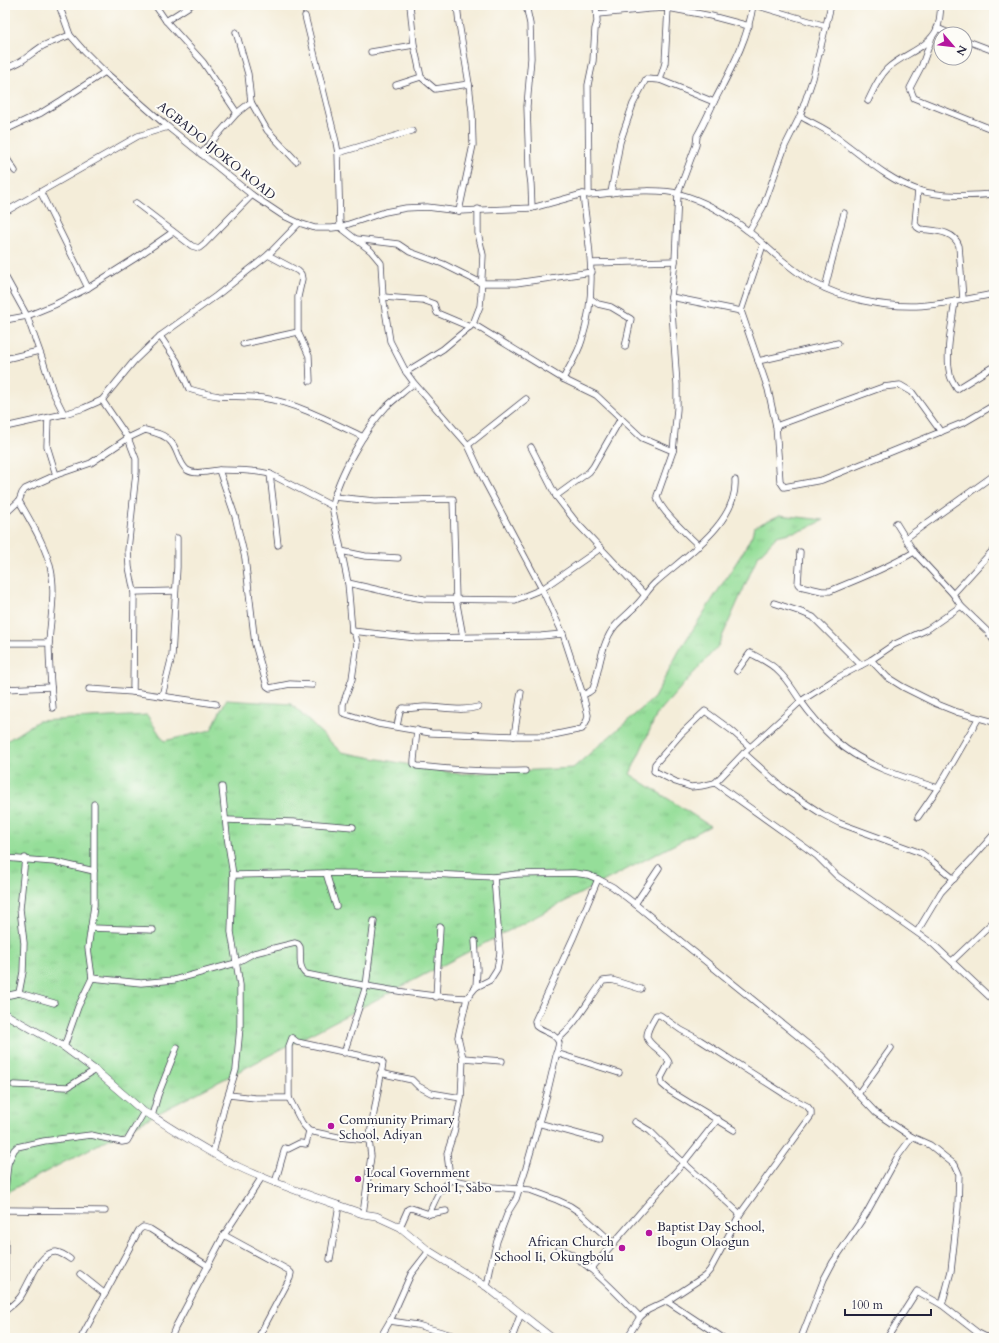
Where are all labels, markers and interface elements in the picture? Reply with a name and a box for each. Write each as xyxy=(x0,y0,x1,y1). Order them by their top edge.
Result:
north arrow xyxy=(933,26,973,66)
text: N xyxy=(952,43,970,59)
street label: AGBADO IJOKO ROAD xyxy=(153,97,279,204)
place label: Community Primary School, Adiyan xyxy=(339,1111,455,1144)
marker: Community Primary School, Adiyan xyxy=(326,1121,336,1131)
place label: Local Government Primary School I, Sabo xyxy=(366,1164,492,1197)
marker: Local Government Primary School I, Sabo xyxy=(353,1174,363,1184)
place label: Baptist Day School, Ibogun Olaogun xyxy=(657,1218,765,1251)
marker: Baptist Day School, Ibogun Olaogun xyxy=(644,1228,654,1238)
place label: African Church School Ii, Okungbolu xyxy=(494,1233,614,1266)
marker: African Church School Ii, Okungbolu xyxy=(617,1243,627,1253)
scale bar xyxy=(845,1291,931,1317)
text: 100 m xyxy=(851,1297,884,1313)

